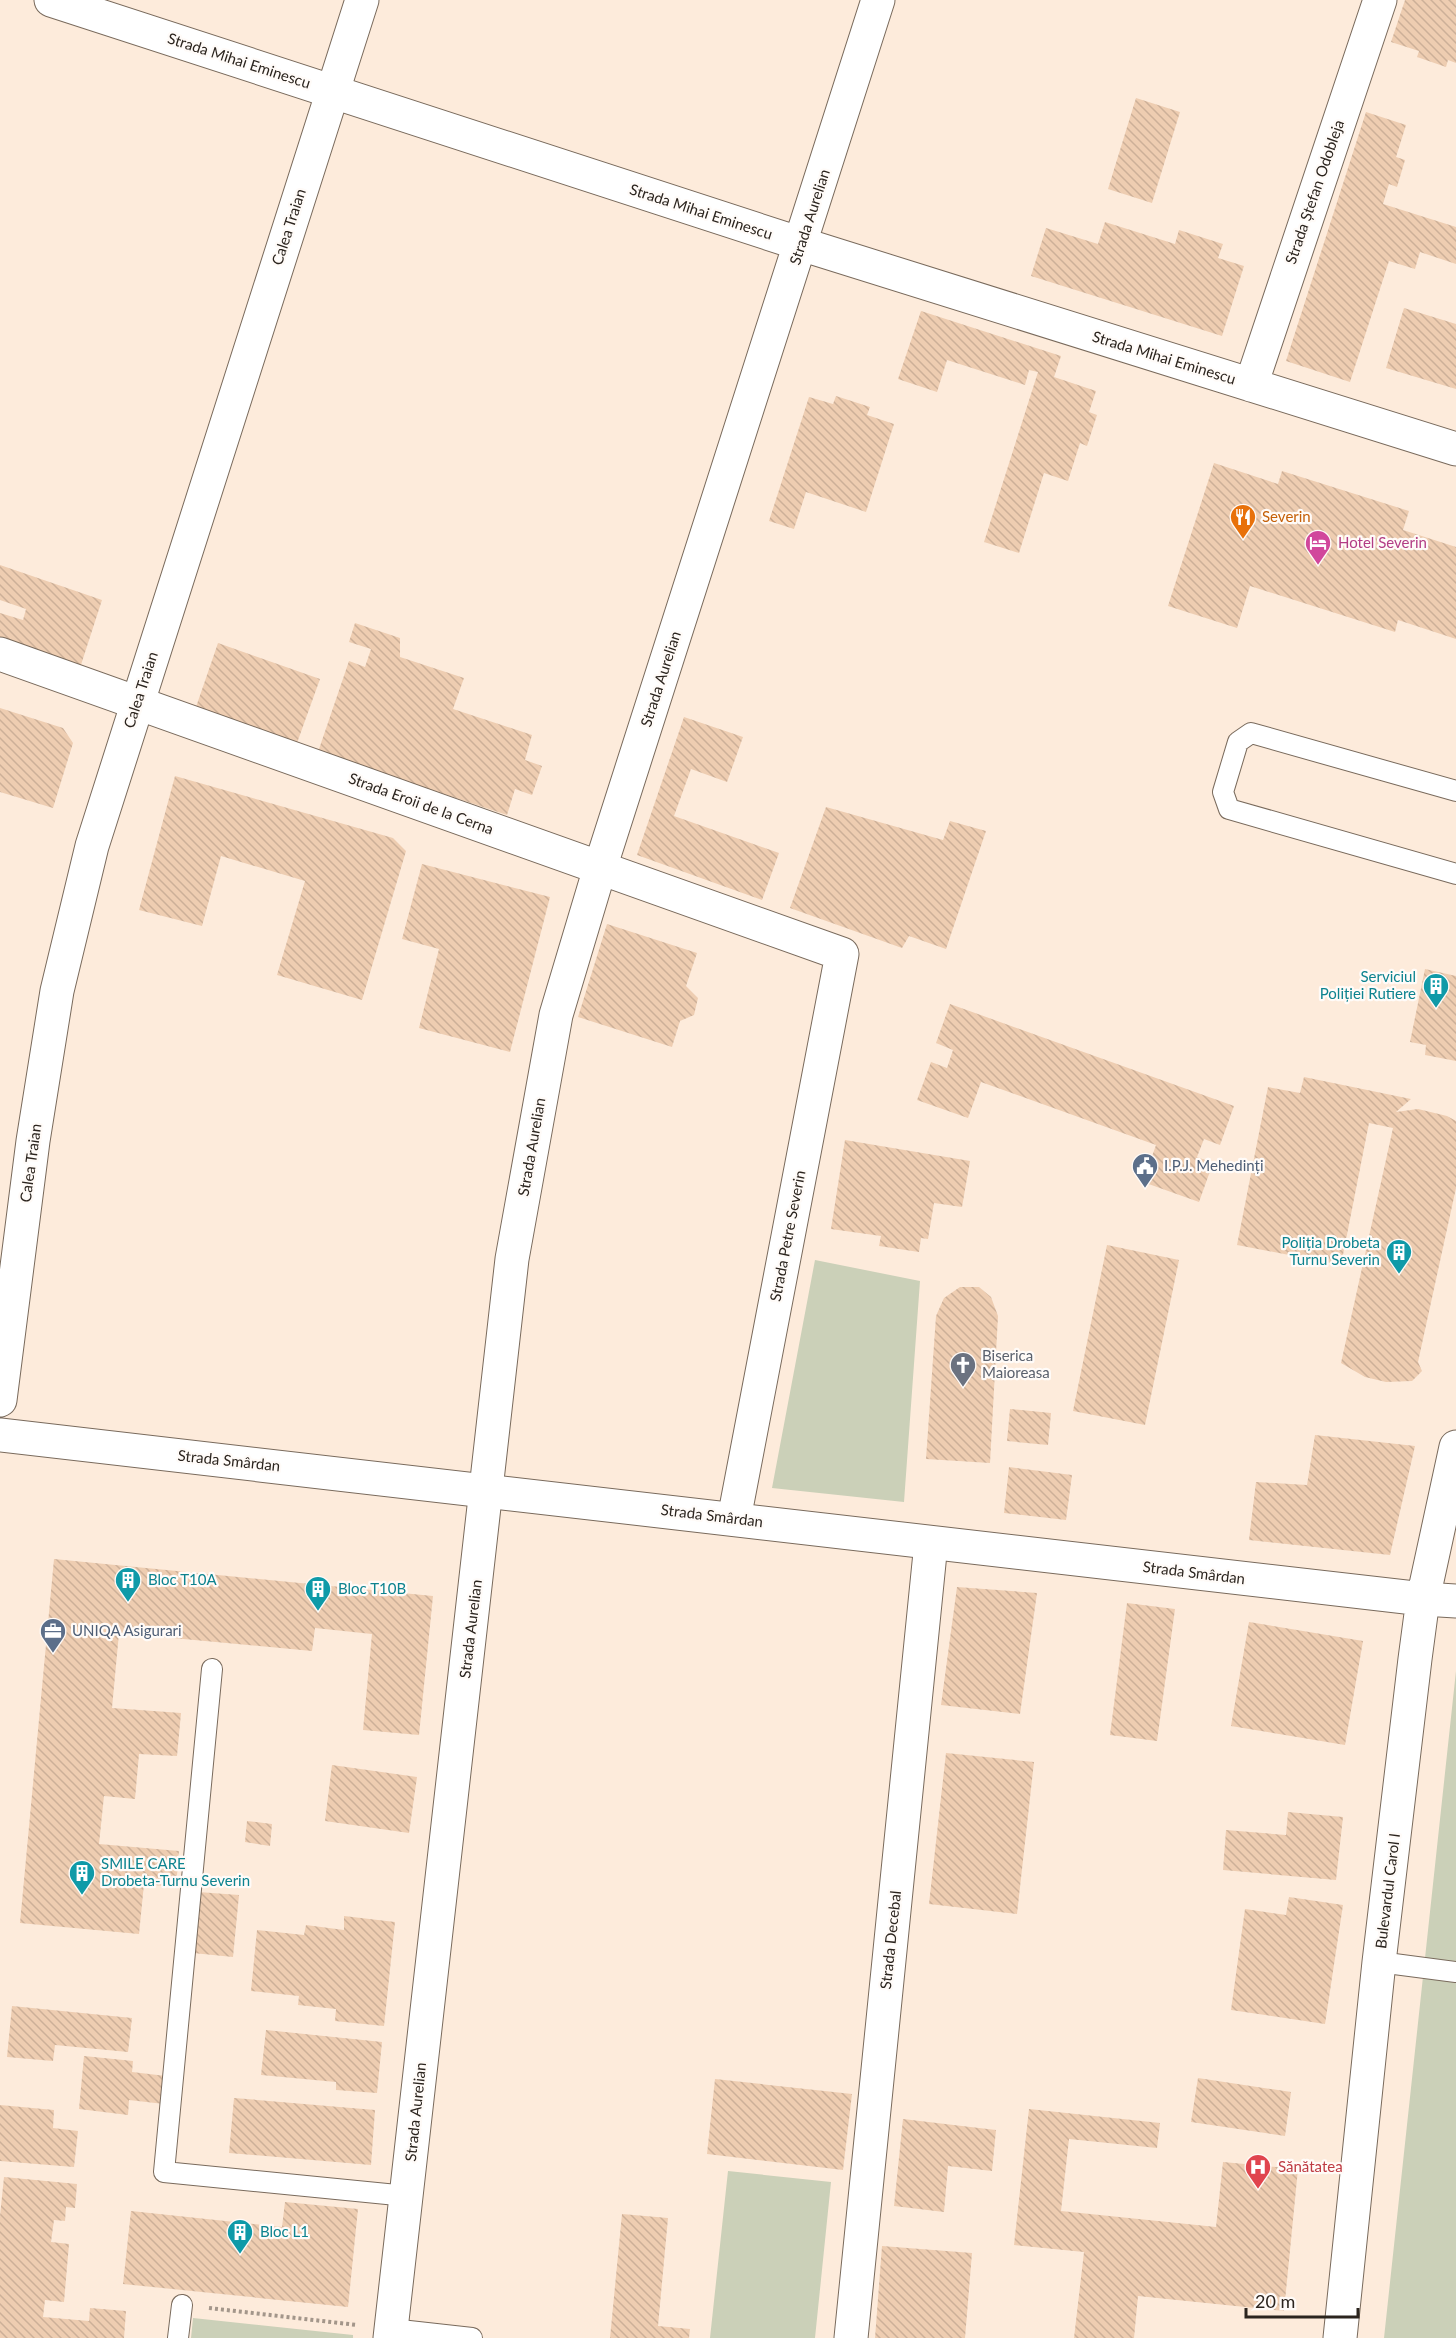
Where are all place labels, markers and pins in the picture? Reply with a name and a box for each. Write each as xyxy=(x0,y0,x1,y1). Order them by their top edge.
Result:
restaurant icon: Severin xyxy=(1228,502,1258,540)
place label: Severin xyxy=(1262,507,1311,525)
hotel icon: Hotel Severin xyxy=(1303,528,1333,566)
place label: Hotel Severin xyxy=(1338,533,1427,551)
place label: Serviciul Poliției Rutiere xyxy=(1320,967,1416,1002)
building icon: Serviciul Poliției Rutiere xyxy=(1421,971,1451,1009)
public building icon: I.P.J. Mehedinți xyxy=(1130,1151,1160,1189)
place label: I.P.J. Mehedinți xyxy=(1164,1156,1264,1174)
place label: Poliția Drobeta Turnu Severin xyxy=(1281,1233,1380,1268)
building icon: Poliția Drobeta Turnu Severin xyxy=(1384,1237,1414,1275)
place label: Biserica Maioreasa xyxy=(982,1346,1050,1381)
church icon: Biserica Maioreasa xyxy=(948,1350,978,1388)
building icon: Bloc T10A xyxy=(113,1565,143,1603)
place label: Bloc T10A xyxy=(148,1570,217,1588)
building icon: Bloc T10B xyxy=(303,1574,333,1612)
place label: Bloc T10B xyxy=(338,1579,406,1597)
office icon: UNIQA Asigurari xyxy=(38,1616,68,1654)
place label: UNIQA Asigurari xyxy=(72,1621,182,1639)
place label: SMILE CARE Drobeta-Turnu Severin xyxy=(101,1854,250,1889)
building icon: SMILE CARE Drobeta-Turnu Severin xyxy=(67,1858,97,1896)
hospital icon: Sănătatea xyxy=(1243,2152,1273,2190)
place label: Sănătatea xyxy=(1278,2157,1343,2175)
building icon: Bloc L1 xyxy=(225,2217,255,2255)
place label: Bloc L1 xyxy=(260,2222,309,2240)

